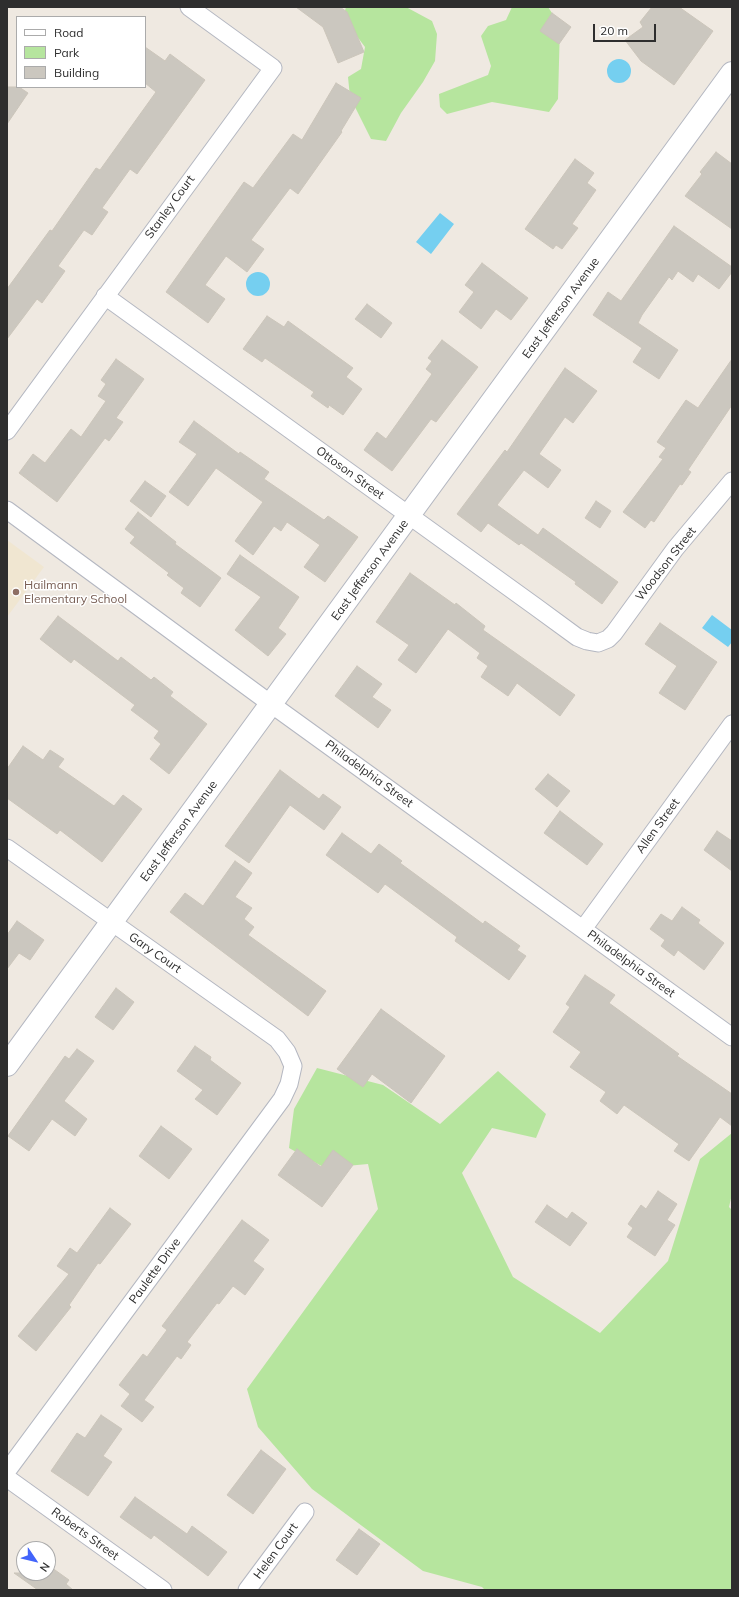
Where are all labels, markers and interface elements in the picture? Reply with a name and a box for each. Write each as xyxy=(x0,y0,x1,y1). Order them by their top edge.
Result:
legend xyxy=(16,16,146,88)
scale bar xyxy=(595,16,658,42)
text: 20 m xyxy=(600,23,628,38)
text: Road xyxy=(54,25,83,40)
text: Park xyxy=(54,45,79,60)
text: Building xyxy=(54,65,99,80)
street label: Stanley Court xyxy=(142,172,198,242)
street label: East Jefferson Avenue xyxy=(520,255,602,361)
street label: Ottoson Street xyxy=(313,444,387,502)
street label: East Jefferson Avenue xyxy=(329,517,411,623)
street label: Woodson Street xyxy=(633,524,699,604)
place label: Hailmann Elementary School xyxy=(24,578,127,606)
marker: Hailmann Elementary School xyxy=(11,587,21,597)
street label: Philadelphia Street xyxy=(322,737,416,811)
street label: East Jefferson Avenue xyxy=(138,778,220,884)
street label: Allen Street xyxy=(633,796,683,856)
street label: Philadelphia Street xyxy=(584,927,678,1001)
street label: Gary Court xyxy=(126,930,184,976)
street label: Paulette Drive xyxy=(126,1235,184,1307)
street label: Roberts Street xyxy=(48,1505,122,1563)
street label: Helen Court xyxy=(251,1520,301,1582)
north arrow xyxy=(16,1541,56,1581)
text: N xyxy=(37,1560,53,1575)

